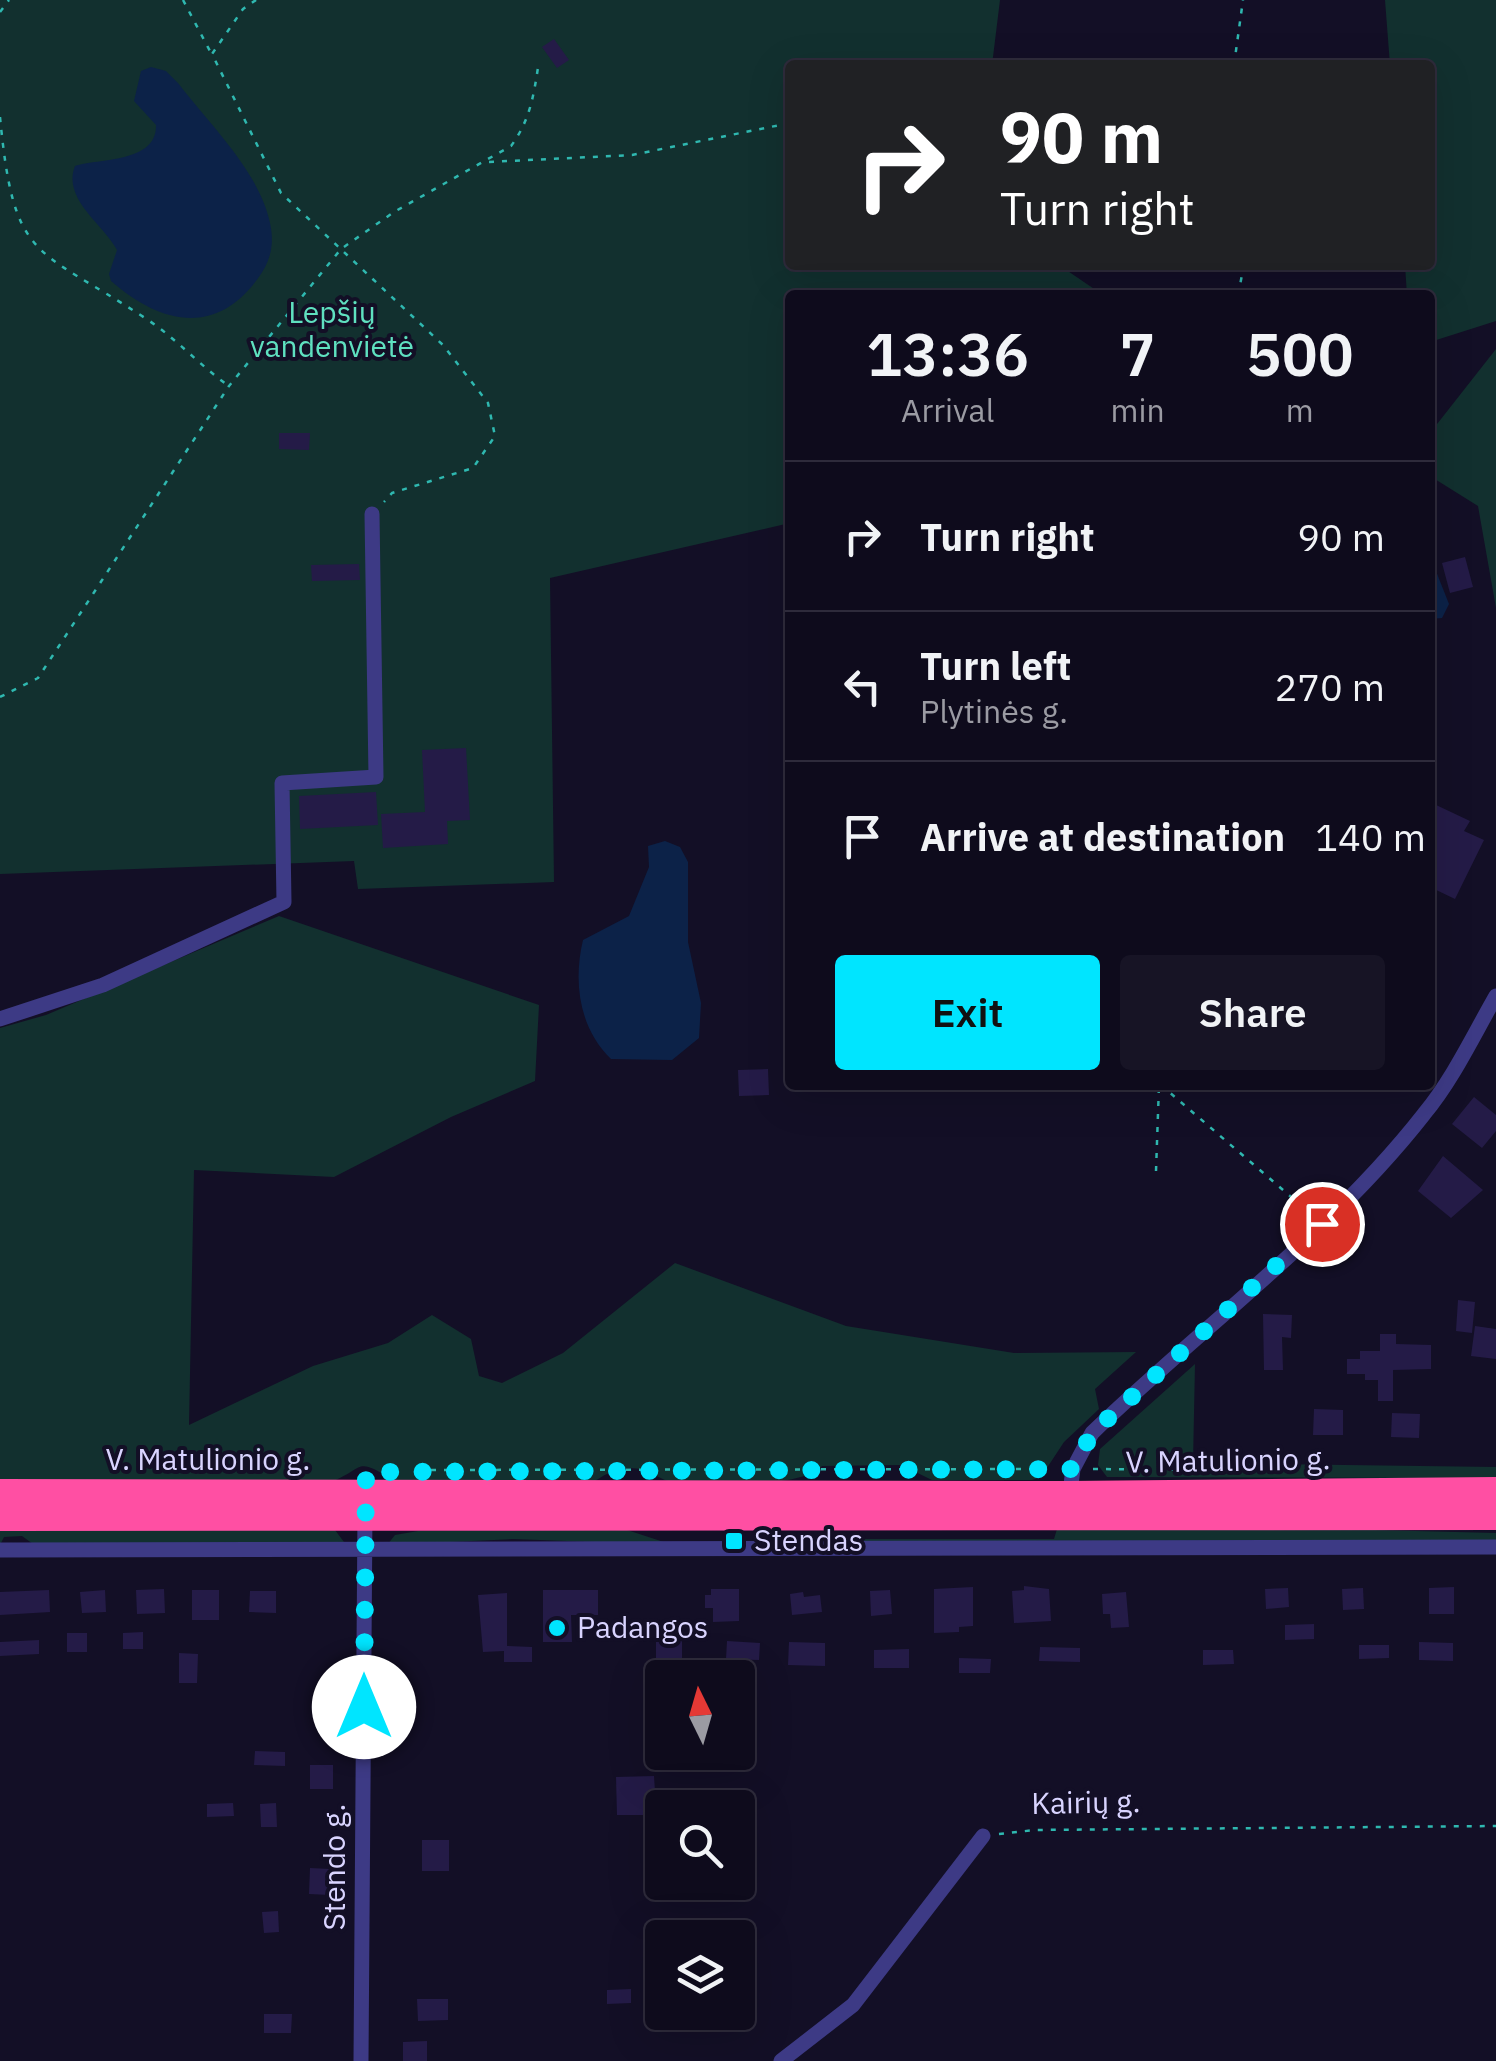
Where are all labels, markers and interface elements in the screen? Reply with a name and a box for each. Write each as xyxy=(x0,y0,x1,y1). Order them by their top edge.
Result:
text: 90 m xyxy=(1000,91,1163,182)
icon: right xyxy=(835,100,965,230)
text: Turn right xyxy=(1000,179,1195,237)
park label: Lepšių vandenvietė xyxy=(250,292,414,365)
text: 13:36 xyxy=(866,314,1029,393)
text: 7 xyxy=(1120,314,1156,393)
text: 500 xyxy=(1246,314,1354,393)
text: Arrival xyxy=(901,389,994,431)
text: min xyxy=(1110,389,1165,431)
text: m xyxy=(1286,389,1314,431)
icon: right xyxy=(835,509,890,564)
text: Turn right xyxy=(920,512,1095,561)
text: 90 m xyxy=(1297,512,1385,561)
text: Turn left xyxy=(920,641,1071,690)
icon: left xyxy=(835,659,890,714)
text: 270 m xyxy=(1274,662,1385,711)
text: Plytinės g. xyxy=(920,690,1068,732)
icon: arrive xyxy=(835,809,890,864)
text: Arrive at destination xyxy=(920,812,1285,861)
text: 140 m xyxy=(1315,812,1426,861)
button: Exit xyxy=(835,955,1100,1070)
button: Share xyxy=(1120,955,1385,1070)
pin xyxy=(1280,1182,1365,1267)
icon: arrive xyxy=(1295,1197,1350,1252)
street label: V. Matulionio g. xyxy=(1125,1438,1331,1481)
street label: V. Matulionio g. xyxy=(106,1439,310,1478)
place label: Stendas xyxy=(754,1520,863,1559)
marker: Stendas xyxy=(723,1530,745,1552)
place label: Padangos xyxy=(577,1607,708,1646)
marker: Padangos xyxy=(546,1617,568,1639)
position arrow xyxy=(312,1655,416,1759)
north arrow xyxy=(645,1660,755,1770)
map controls xyxy=(645,1660,755,2030)
street label: Kairių g. xyxy=(1031,1781,1141,1822)
button: search xyxy=(645,1790,755,1900)
street label: Stendo g. xyxy=(314,1803,353,1931)
button: layers xyxy=(645,1920,755,2030)

